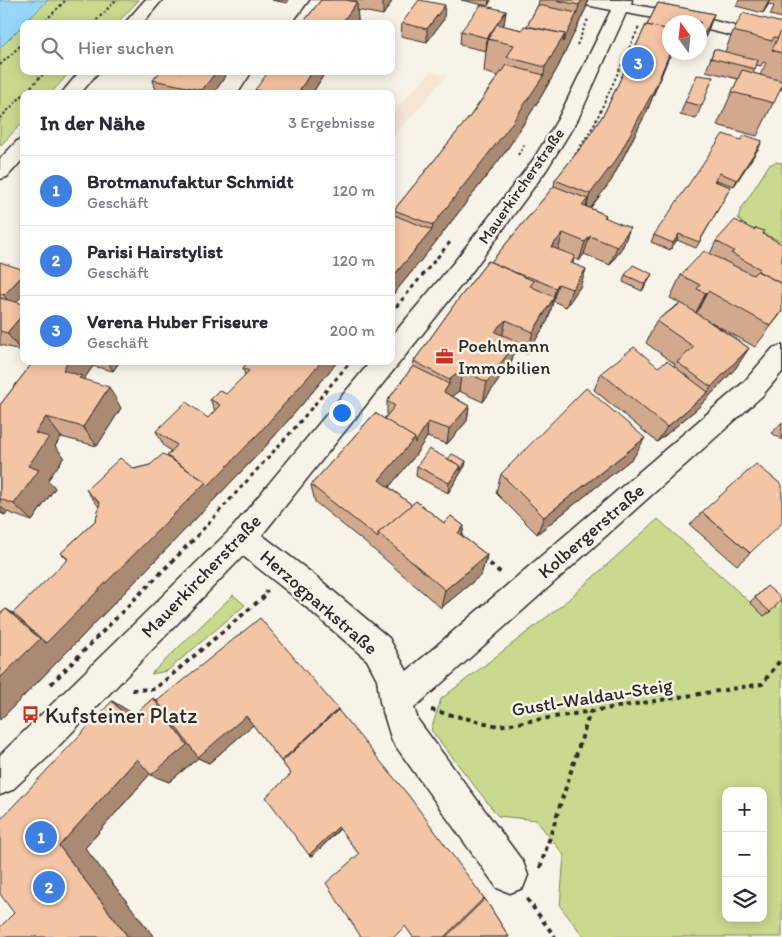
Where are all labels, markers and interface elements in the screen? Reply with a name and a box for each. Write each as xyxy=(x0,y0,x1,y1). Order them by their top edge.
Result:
north arrow xyxy=(662,15,707,60)
search box xyxy=(20,20,395,75)
icon: search xyxy=(38,34,66,62)
text: Hier suchen xyxy=(78,36,174,59)
pin: 3 xyxy=(622,44,654,82)
text: In der Nähe xyxy=(40,110,145,135)
text: 3 Ergebnisse xyxy=(288,113,375,132)
street label: Mauerkircherstraße xyxy=(474,124,568,248)
text: Brotmanufaktur Schmidt xyxy=(87,170,294,193)
text: 1 xyxy=(52,181,60,200)
text: 120 m xyxy=(332,181,375,200)
text: Geschäft xyxy=(87,193,149,212)
text: Parisi Hairstylist xyxy=(87,240,223,263)
text: 2 xyxy=(52,251,60,270)
text: 120 m xyxy=(332,251,375,270)
text: Geschäft xyxy=(87,263,149,282)
text: Verena Huber Friseure xyxy=(87,310,268,333)
text: 3 xyxy=(52,321,60,340)
text: 200 m xyxy=(330,321,375,340)
text: Geschäft xyxy=(87,333,149,352)
place label: Poehlmann Immobilien xyxy=(458,334,550,379)
office icon: Poehlmann Immobilien xyxy=(434,346,454,366)
your location xyxy=(329,400,355,426)
street label: Kolbergerstraße xyxy=(533,479,649,583)
street label: Mauerkircherstraße xyxy=(136,509,266,643)
street label: Herzogparkstraße xyxy=(255,545,383,659)
street label: Gustl-Waldau-Steig xyxy=(510,673,674,721)
place label: Kufsteiner Platz xyxy=(45,702,197,729)
bus stop icon: Kufsteiner Platz xyxy=(21,705,41,725)
map controls xyxy=(722,787,767,922)
button: + xyxy=(722,787,767,832)
pin: 1 xyxy=(25,818,57,856)
button: − xyxy=(722,832,767,877)
pin: 2 xyxy=(33,868,65,906)
button: layers xyxy=(722,877,767,922)

